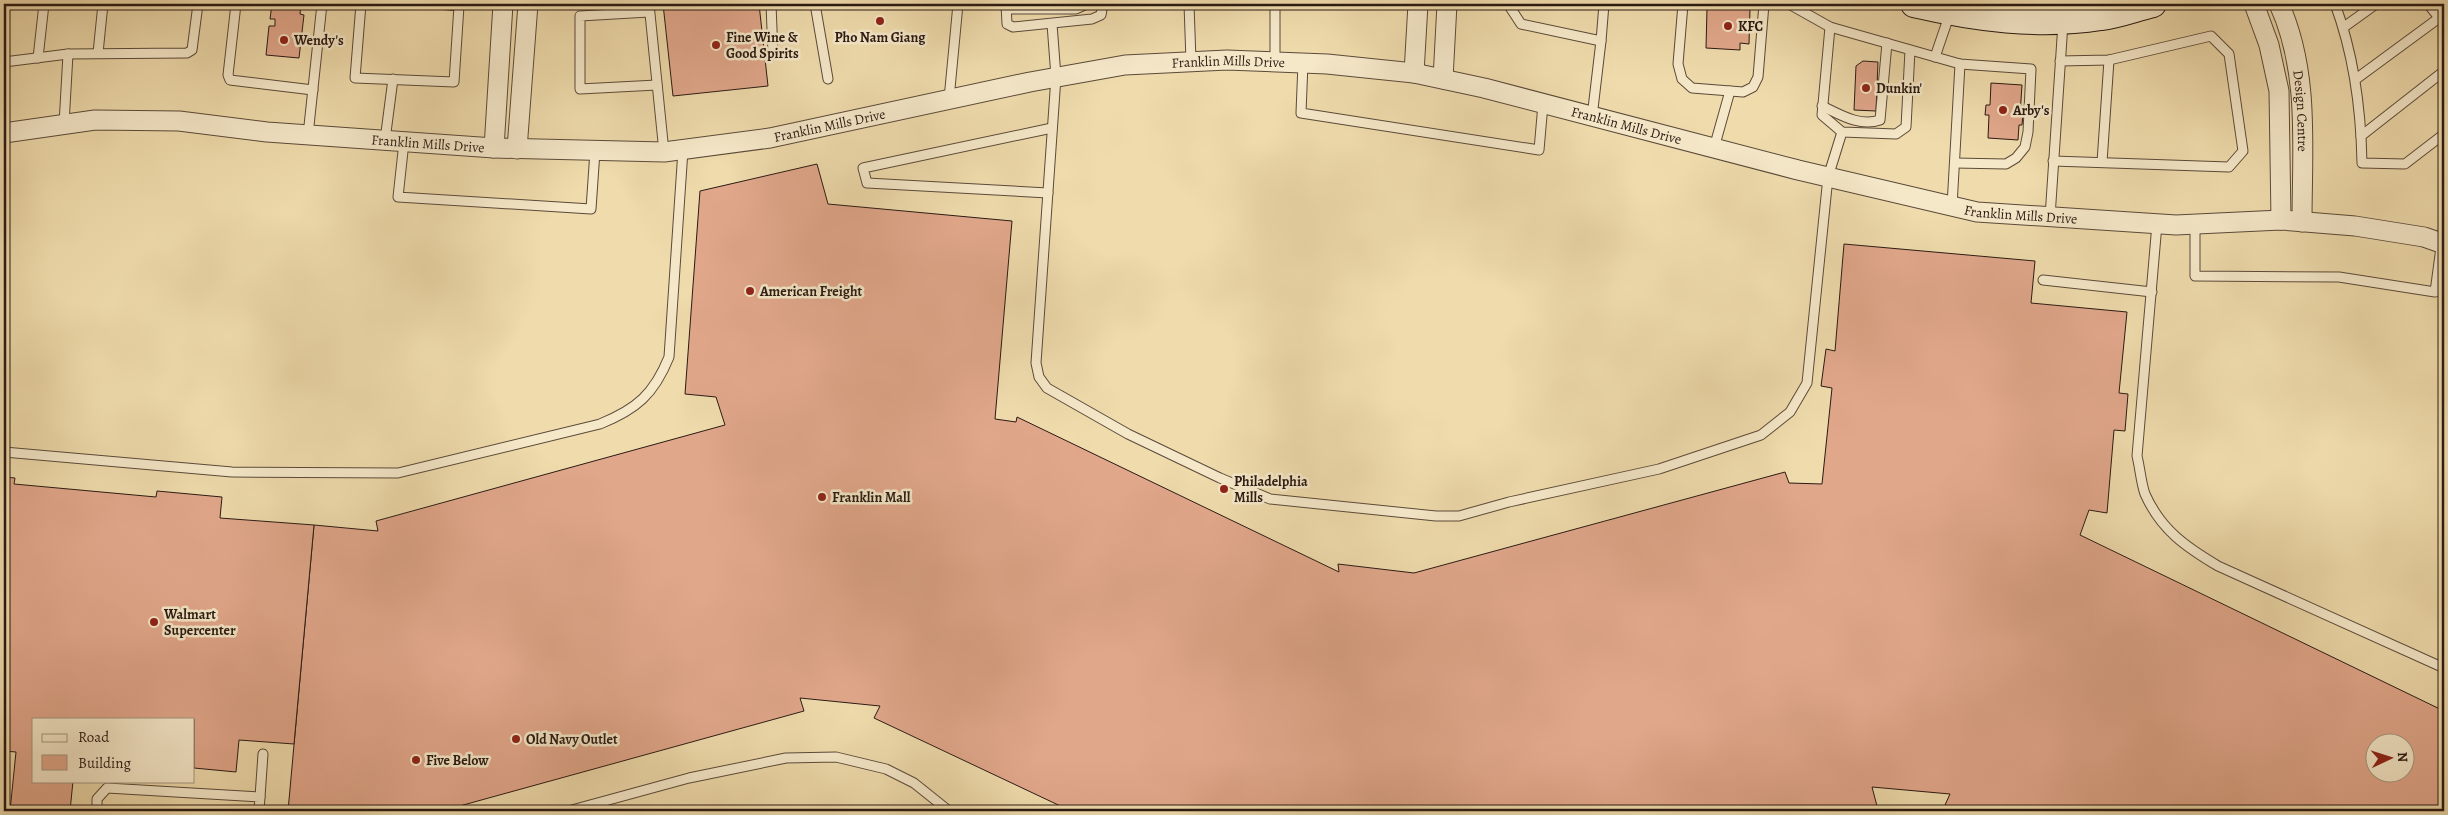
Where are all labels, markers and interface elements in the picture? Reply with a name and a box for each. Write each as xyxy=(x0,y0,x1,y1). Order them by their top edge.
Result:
marker: Pho Nam Giang xyxy=(874,15,886,27)
place label: KFC xyxy=(1738,17,1763,36)
marker: KFC xyxy=(1722,20,1734,32)
place label: Fine Wine & Good Spirits xyxy=(726,28,799,63)
place label: Pho Nam Giang xyxy=(835,28,926,47)
place label: Wendy's xyxy=(293,31,344,50)
marker: Wendy's xyxy=(278,34,290,46)
marker: Fine Wine & Good Spirits xyxy=(710,39,722,51)
street label: Franklin Mills Drive xyxy=(1171,51,1285,73)
street label: Design Centre xyxy=(2288,69,2312,152)
place label: Dunkin' xyxy=(1876,79,1923,98)
marker: Dunkin' xyxy=(1860,82,1872,94)
place label: Arby's xyxy=(2012,101,2050,120)
street label: Franklin Mills Drive xyxy=(1569,102,1684,149)
street label: Franklin Mills Drive xyxy=(772,104,887,147)
marker: Arby's xyxy=(1997,104,2009,116)
street label: Franklin Mills Drive xyxy=(371,130,485,157)
street label: Franklin Mills Drive xyxy=(1962,200,2078,229)
place label: American Freight xyxy=(759,282,863,301)
marker: American Freight xyxy=(744,285,756,297)
place label: Philadelphia Mills xyxy=(1234,472,1308,507)
marker: Philadelphia Mills xyxy=(1218,483,1230,495)
place label: Franklin Mall xyxy=(832,488,911,507)
marker: Franklin Mall xyxy=(816,491,828,503)
place label: Walmart Supercenter xyxy=(163,605,236,640)
marker: Walmart Supercenter xyxy=(148,616,160,628)
legend xyxy=(32,718,195,782)
text: Road xyxy=(78,727,110,747)
place label: Old Navy Outlet xyxy=(526,730,618,749)
north arrow xyxy=(2366,732,2416,782)
marker: Old Navy Outlet xyxy=(510,733,522,745)
place label: Five Below xyxy=(426,751,489,770)
text: N xyxy=(2393,751,2412,763)
text: Building xyxy=(78,753,131,773)
marker: Five Below xyxy=(410,754,422,766)

